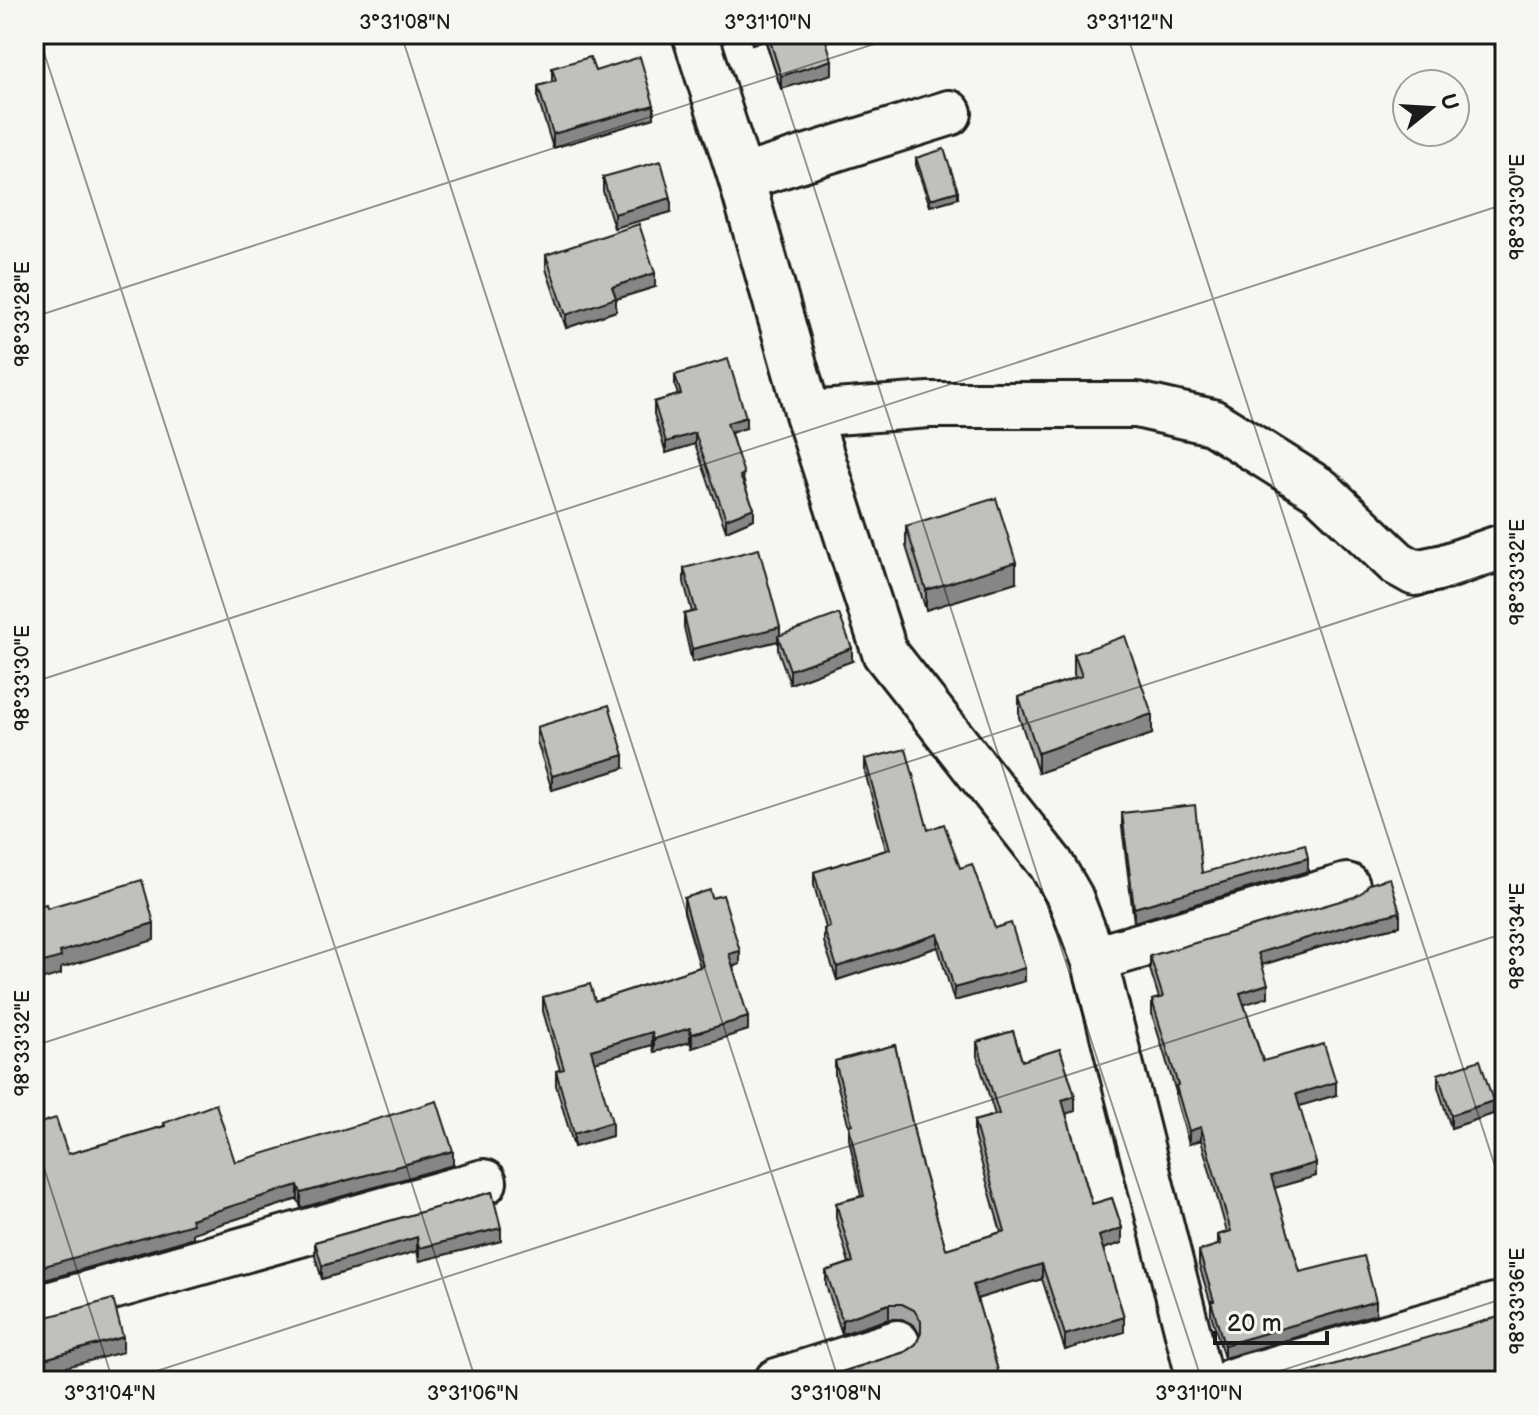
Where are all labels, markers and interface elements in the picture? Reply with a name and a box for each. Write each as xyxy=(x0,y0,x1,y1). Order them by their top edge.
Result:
text: 3°31'08"N xyxy=(359,11,451,35)
text: 3°31'10"N xyxy=(724,11,812,35)
text: 3°31'12"N xyxy=(1086,11,1174,35)
north arrow xyxy=(1391,68,1471,148)
text: U xyxy=(1433,91,1464,114)
text: 98°33'30"E xyxy=(1506,154,1530,260)
text: 98°33'28"E xyxy=(11,261,35,367)
text: 98°33'32"E xyxy=(1506,519,1530,625)
text: 98°33'30"E xyxy=(11,625,35,731)
text: 98°33'34"E xyxy=(1506,883,1530,989)
text: 98°33'32"E xyxy=(11,990,35,1096)
text: 98°33'36"E xyxy=(1506,1248,1530,1354)
scale bar xyxy=(1215,1295,1327,1345)
text: 20 m xyxy=(1227,1309,1282,1338)
text: 3°31'04"N xyxy=(64,1382,156,1406)
text: 3°31'06"N xyxy=(427,1382,519,1406)
text: 3°31'08"N xyxy=(790,1382,882,1406)
text: 3°31'10"N xyxy=(1155,1382,1243,1406)

